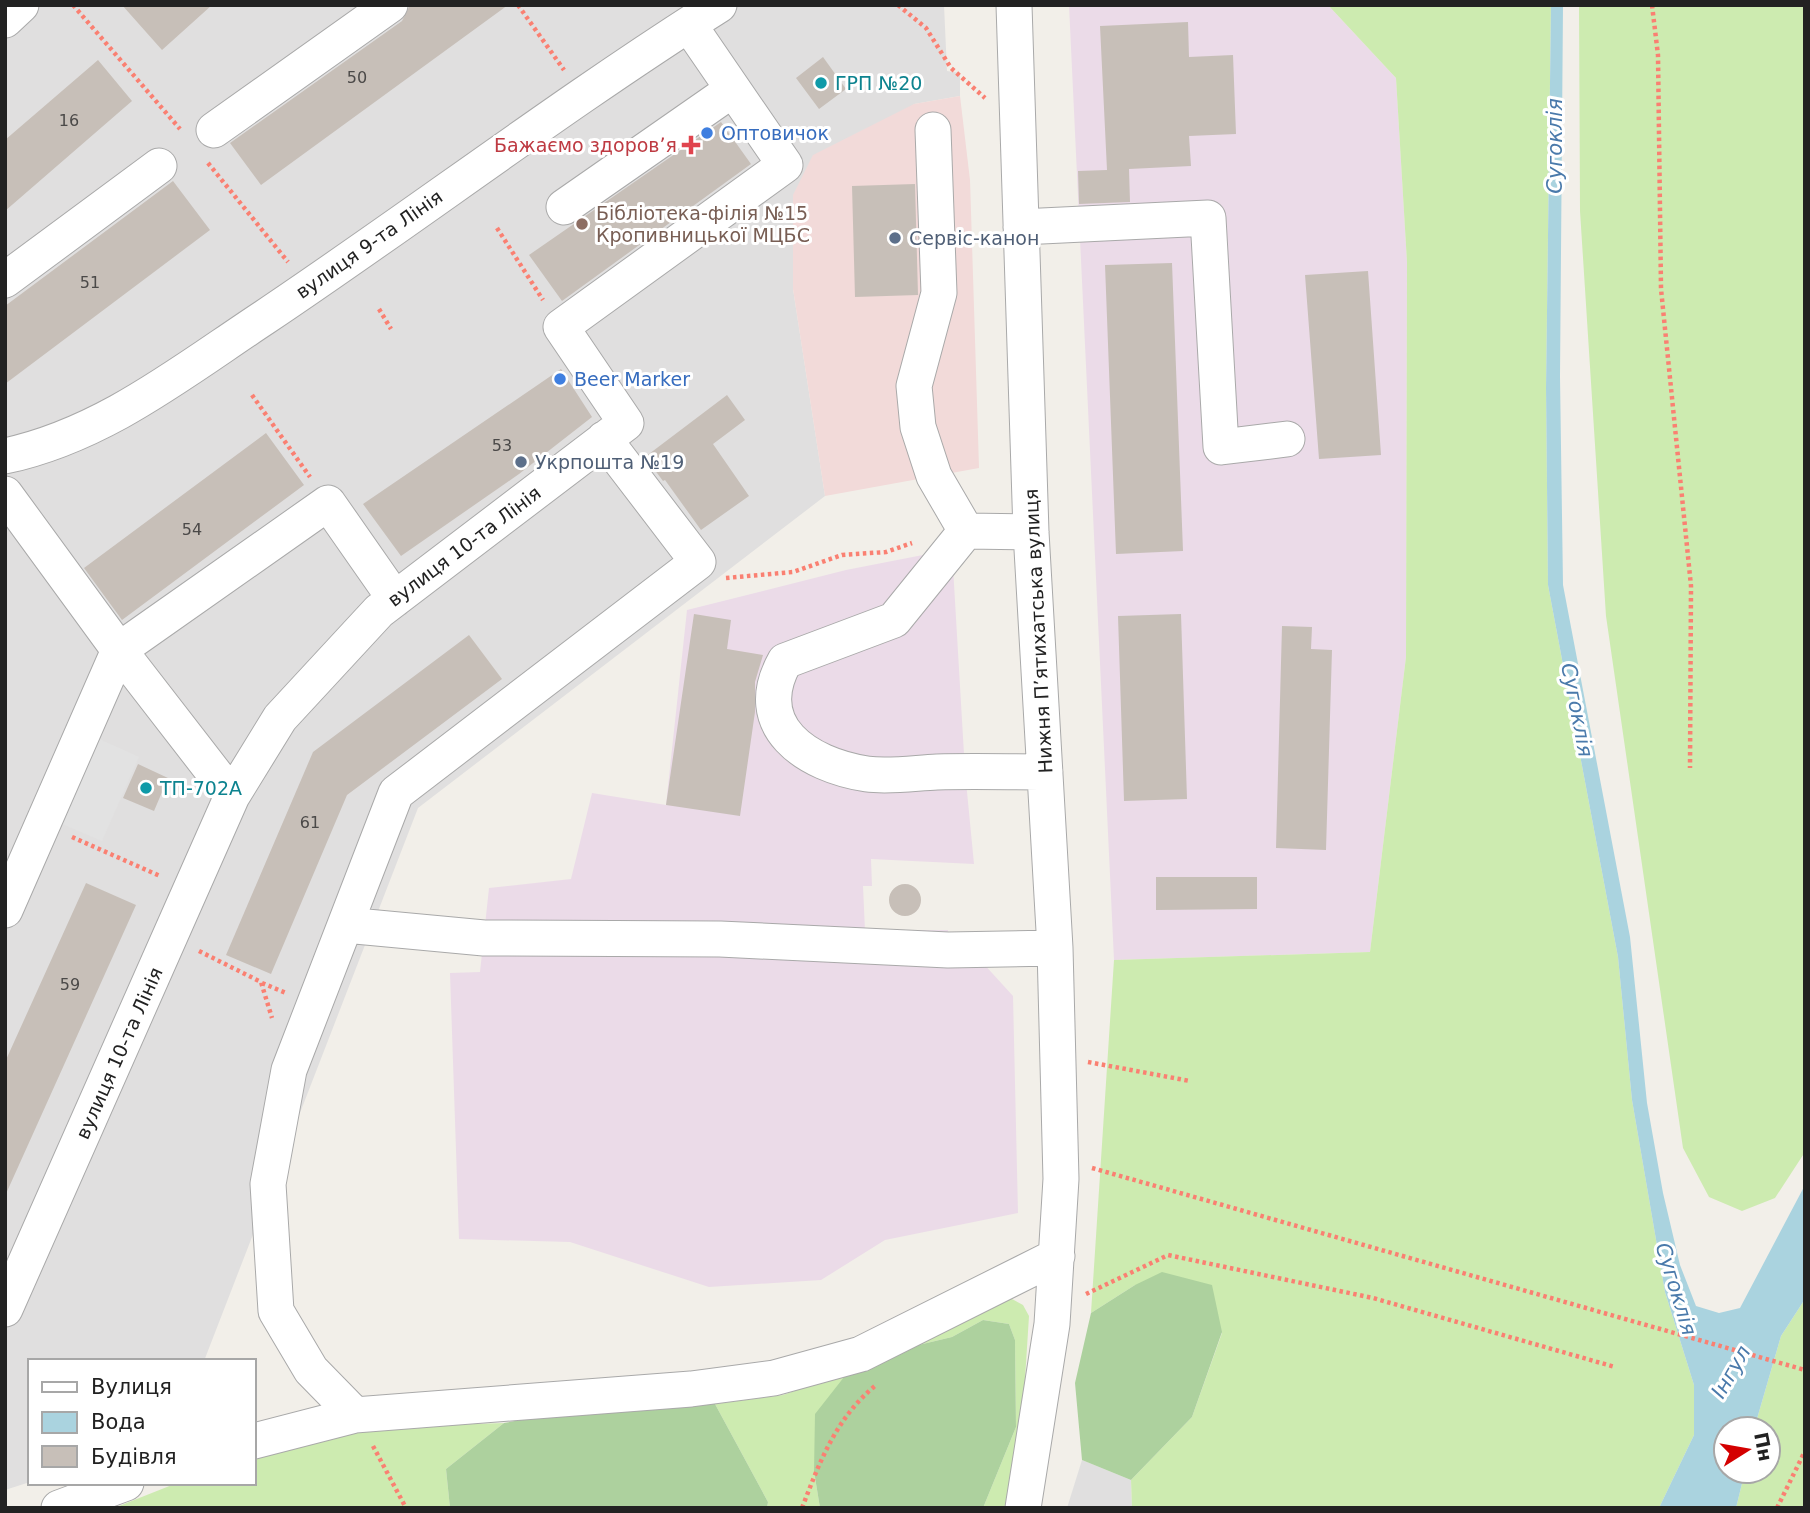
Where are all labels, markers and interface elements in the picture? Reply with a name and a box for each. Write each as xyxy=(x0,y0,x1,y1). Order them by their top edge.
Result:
house number: 50 xyxy=(347,68,367,87)
place label: ГРП №20 xyxy=(835,72,922,94)
marker: ГРП №20 xyxy=(813,75,829,91)
water label: Сугоклія xyxy=(1543,98,1567,194)
house number: 16 xyxy=(59,111,79,130)
place label: Оптовичок xyxy=(721,122,829,144)
marker: Оптовичок xyxy=(699,125,715,141)
place label: Бажаємо здоровʼя xyxy=(494,134,677,156)
marker: Бажаємо здоровʼя xyxy=(683,137,699,153)
street label: вулиця 9-та Лінія xyxy=(292,185,446,303)
place label: Бібліотека-філія №15 Кропивницької МЦБС xyxy=(596,202,810,246)
marker: Бібліотека-філія №15 Кропивницької МЦБС xyxy=(574,216,590,232)
place label: Сервіс-канон xyxy=(909,227,1039,249)
marker: Сервіс-канон xyxy=(887,230,903,246)
house number: 51 xyxy=(80,273,100,292)
place label: Beer Marker xyxy=(574,368,690,390)
marker: Beer Marker xyxy=(552,371,568,387)
house number: 53 xyxy=(492,436,512,455)
place label: Укрпошта №19 xyxy=(535,451,684,473)
marker: Укрпошта №19 xyxy=(513,454,529,470)
street label: вулиця 10-та Лінія xyxy=(383,481,545,611)
street label: Нижня Пʼятихатська вулиця xyxy=(1020,488,1056,774)
house number: 54 xyxy=(182,520,202,539)
water label: Сугоклія xyxy=(1556,661,1598,759)
place label: ТП-702А xyxy=(159,777,242,799)
marker: ТП-702А xyxy=(138,780,154,796)
house number: 61 xyxy=(300,813,320,832)
street label: вулиця 10-та Лінія xyxy=(71,964,167,1142)
house number: 59 xyxy=(60,975,80,994)
water label: Сугоклія xyxy=(1651,1240,1701,1338)
water label: Інгул xyxy=(1706,1341,1756,1403)
legend xyxy=(28,1359,256,1485)
text: Вулиця xyxy=(91,1375,172,1399)
text: Вода xyxy=(91,1410,146,1434)
north arrow xyxy=(1712,1415,1782,1485)
text: Пн xyxy=(1750,1430,1777,1463)
text: Будівля xyxy=(91,1445,177,1469)

